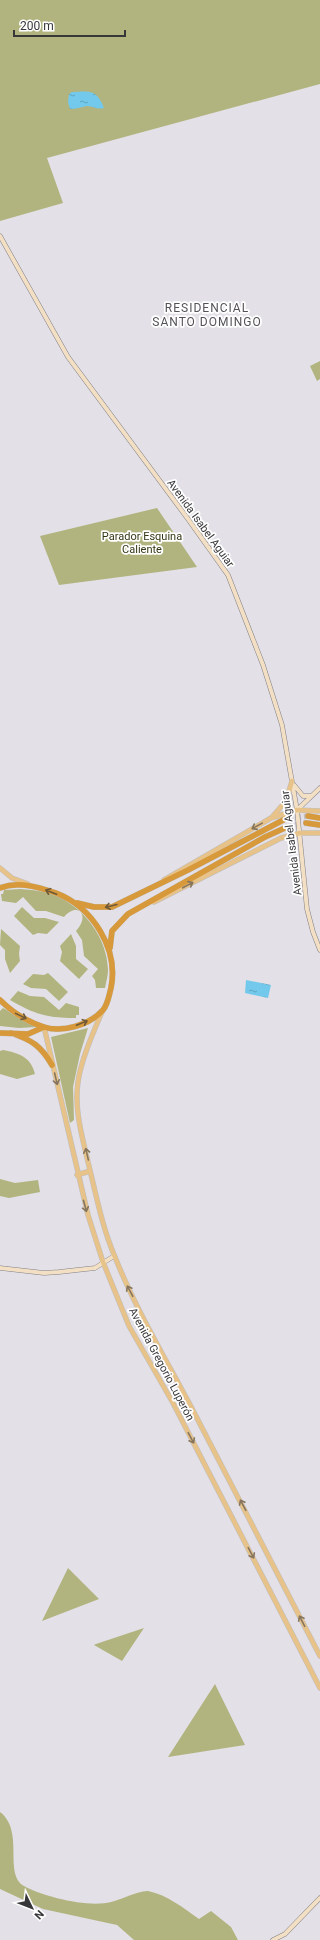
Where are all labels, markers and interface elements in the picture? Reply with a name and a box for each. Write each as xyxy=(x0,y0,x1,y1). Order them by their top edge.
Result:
scale bar xyxy=(14,12,125,38)
text: 200 m xyxy=(20,19,54,33)
district label: RESIDENCIAL SANTO DOMINGO xyxy=(152,301,262,329)
street label: Avenida Isabel Aguiar xyxy=(164,477,237,570)
park label: Parador Esquina Caliente xyxy=(102,530,182,556)
street label: Avenida Isabel Aguiar xyxy=(279,790,304,896)
one-way arrow xyxy=(251,823,263,831)
one-way arrow xyxy=(182,881,194,888)
one-way arrow xyxy=(46,887,58,895)
one-way arrow xyxy=(105,903,118,911)
one-way arrow xyxy=(15,1013,27,1020)
one-way arrow xyxy=(76,1019,88,1026)
one-way arrow xyxy=(52,1072,60,1085)
one-way arrow xyxy=(82,1148,90,1161)
one-way arrow xyxy=(82,1199,89,1212)
one-way arrow xyxy=(125,1286,133,1298)
street label: Avenida Gregorio Luperón xyxy=(126,1305,197,1423)
one-way arrow xyxy=(188,1432,195,1444)
one-way arrow xyxy=(238,1500,246,1512)
one-way arrow xyxy=(248,1547,255,1559)
one-way arrow xyxy=(298,1615,305,1627)
north arrow xyxy=(12,1888,52,1928)
text: N xyxy=(31,1907,46,1922)

